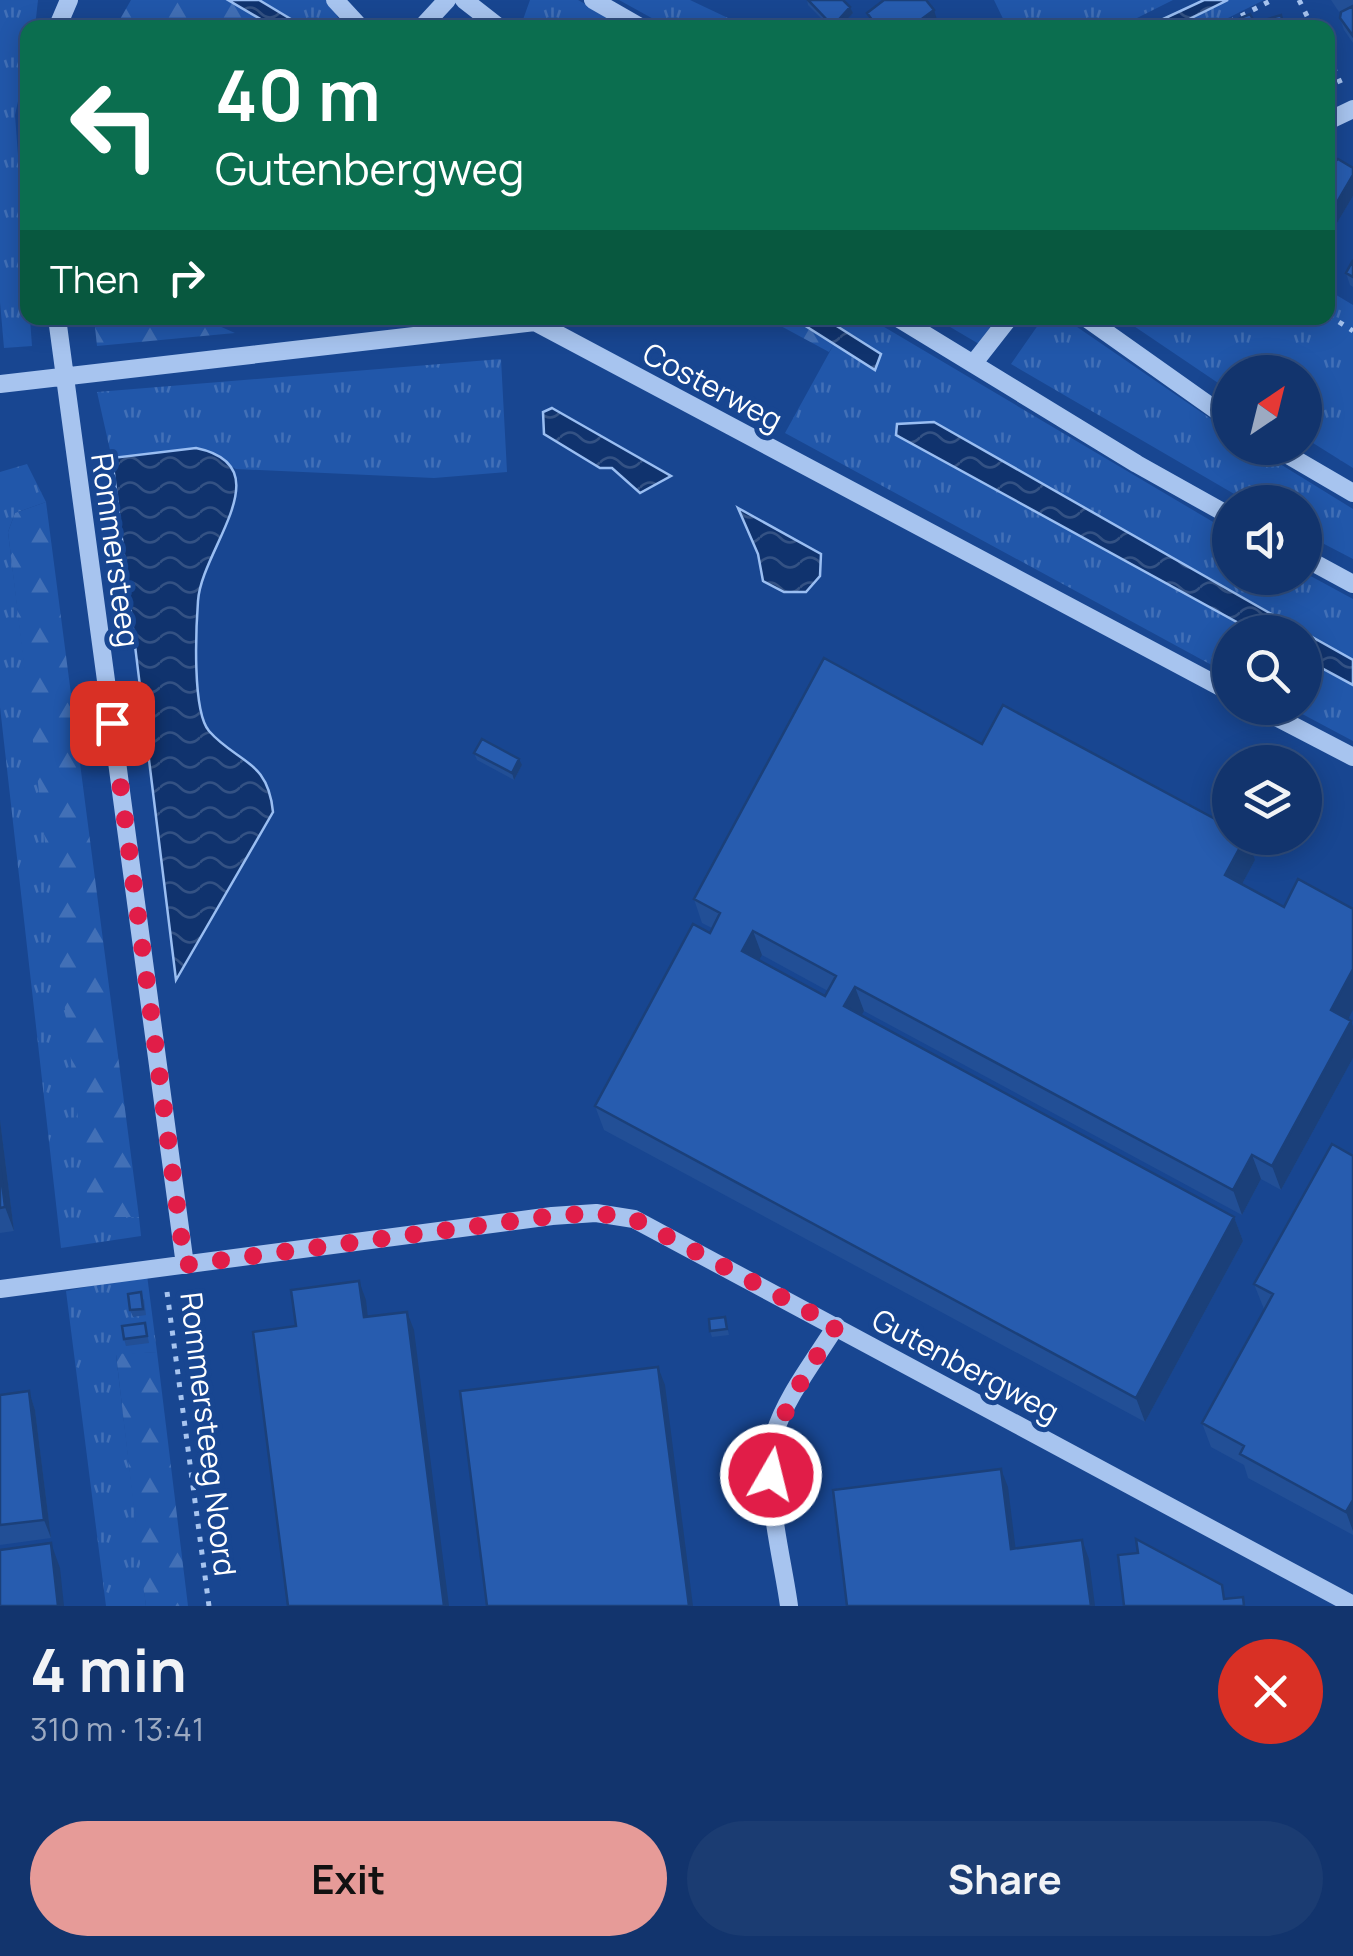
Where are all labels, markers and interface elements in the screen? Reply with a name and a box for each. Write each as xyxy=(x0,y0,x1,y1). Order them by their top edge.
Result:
text: 40 m xyxy=(215,46,381,142)
icon: left xyxy=(50,60,180,190)
text: Gutenbergweg xyxy=(215,137,524,199)
icon: right xyxy=(159,250,214,305)
text: Then xyxy=(50,252,139,304)
street label: Costerweg xyxy=(636,332,790,440)
north arrow xyxy=(1212,355,1322,465)
map controls xyxy=(1212,355,1322,855)
street label: Rommersteeg xyxy=(82,451,150,649)
button: sound xyxy=(1212,485,1322,595)
button: search xyxy=(1212,615,1322,725)
pin xyxy=(70,681,155,766)
icon: arrive xyxy=(85,696,140,751)
button: layers xyxy=(1212,745,1322,855)
street label: Rommersteeg Noord xyxy=(171,1290,247,1578)
street label: Gutenbergweg xyxy=(865,1298,1067,1432)
position arrow xyxy=(719,1423,823,1527)
text: 4 min xyxy=(30,1628,187,1710)
button: close xyxy=(1218,1639,1323,1744)
text: 310 m · 13:41 xyxy=(30,1707,204,1751)
button: Exit xyxy=(30,1821,667,1936)
button: Share xyxy=(687,1821,1323,1936)

